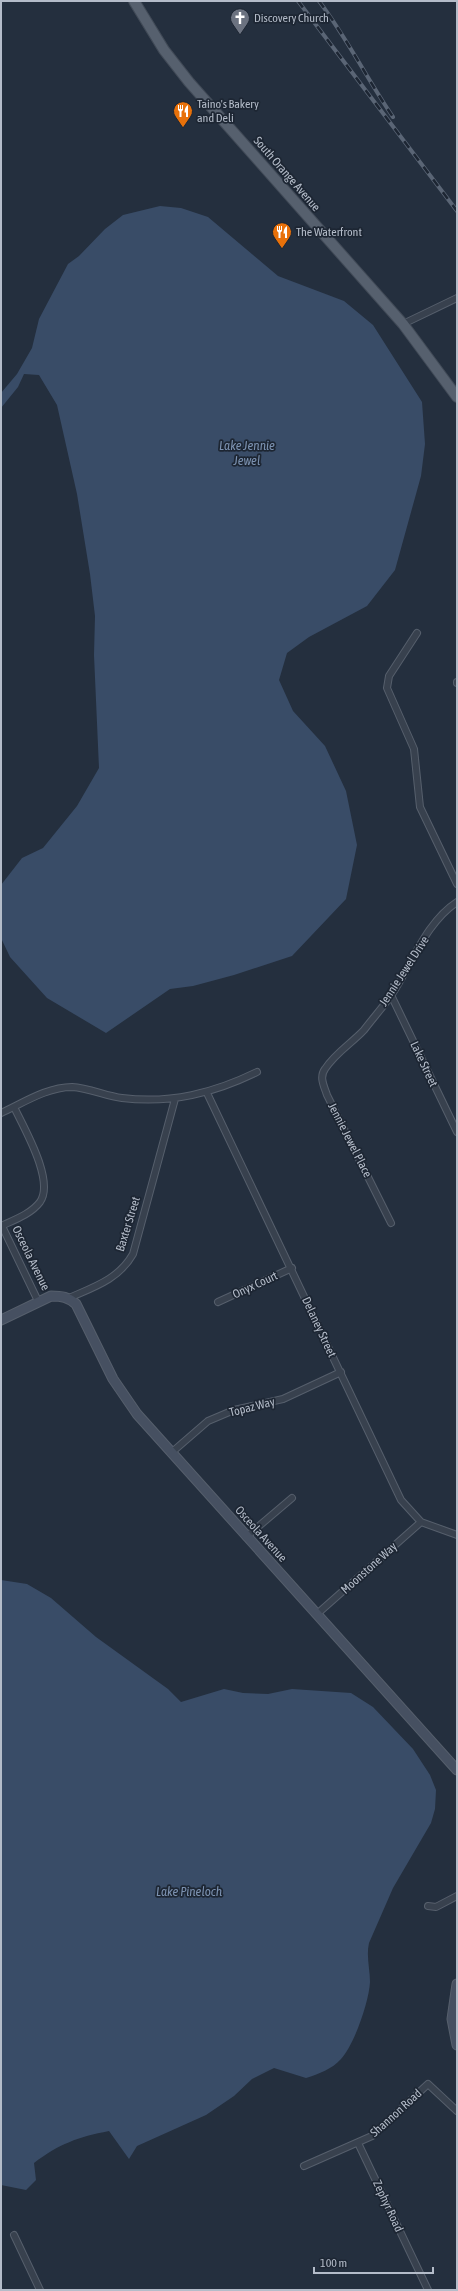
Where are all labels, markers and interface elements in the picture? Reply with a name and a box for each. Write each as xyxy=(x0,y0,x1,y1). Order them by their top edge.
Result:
church icon: Discovery Church xyxy=(229,7,251,35)
place label: Discovery Church xyxy=(254,11,329,25)
place label: Taino's Bakery and Deli xyxy=(197,97,259,125)
restaurant icon: Taino's Bakery and Deli xyxy=(172,100,194,128)
street label: South Orange Avenue xyxy=(251,134,323,214)
restaurant icon: The Waterfront xyxy=(271,221,293,249)
place label: The Waterfront xyxy=(296,225,362,239)
water label: Lake Jennie Jewel xyxy=(219,438,275,468)
street label: Jennie Jewel Drive xyxy=(376,933,432,1009)
street label: Lake Street xyxy=(407,1039,441,1090)
street label: Jennie Jewel Place xyxy=(325,1100,375,1180)
street label: Baxter Street xyxy=(113,1194,143,1253)
street label: Osceola Avenue xyxy=(9,1223,53,1293)
street label: Onyx Court xyxy=(230,1268,280,1301)
street label: Delaney Street xyxy=(299,1295,339,1360)
street label: Topaz Way xyxy=(228,1395,276,1419)
street label: Osceola Avenue xyxy=(232,1503,290,1565)
street label: Moonstone Way xyxy=(338,1539,400,1597)
water label: Lake Pineloch xyxy=(156,1884,223,1899)
street label: Shannon Road xyxy=(368,2086,424,2140)
street label: Zephyr Road xyxy=(370,2178,406,2234)
scale bar xyxy=(314,2249,433,2275)
text: 100 m xyxy=(320,2256,347,2270)

